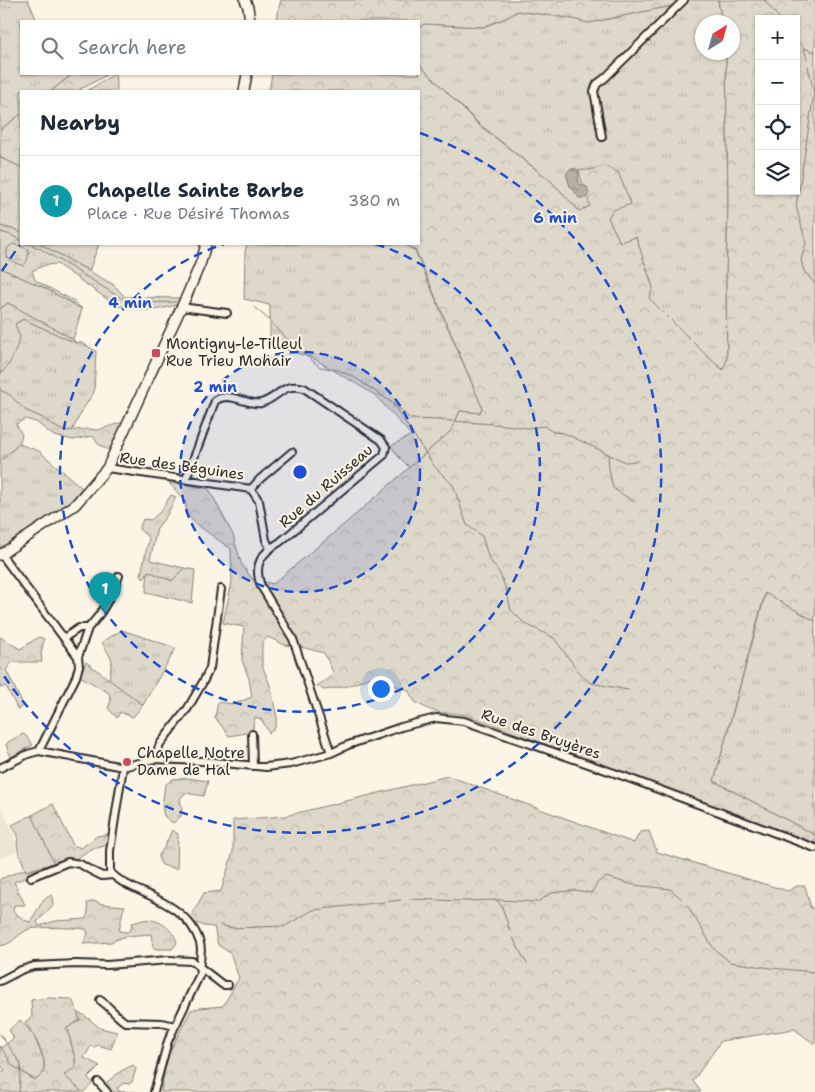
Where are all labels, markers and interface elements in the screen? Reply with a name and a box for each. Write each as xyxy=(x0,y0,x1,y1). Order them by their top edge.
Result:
north arrow xyxy=(695,15,740,60)
map controls xyxy=(755,15,800,195)
button: + xyxy=(755,15,800,60)
search box xyxy=(20,20,420,75)
icon: search xyxy=(38,34,66,62)
text: Search here xyxy=(78,35,187,60)
button: − xyxy=(755,60,800,105)
button: locate xyxy=(755,105,800,150)
text: Nearby xyxy=(40,109,120,137)
button: layers xyxy=(755,150,800,195)
text: Chapelle Sainte Barbe xyxy=(87,178,304,203)
text: 1 xyxy=(52,190,60,211)
text: 380 m xyxy=(348,190,400,211)
text: Place · Rue Désiré Thomas xyxy=(87,203,290,224)
text: 6 min xyxy=(533,208,577,228)
text: 4 min xyxy=(108,293,152,313)
place label: Montigny-le-Tilleul Rue Trieu Mohair xyxy=(166,334,303,371)
marker: Montigny-le-Tilleul Rue Trieu Mohair xyxy=(150,347,162,359)
text: 2 min xyxy=(193,377,237,397)
street label: Rue du Ruisseau xyxy=(275,440,377,532)
street label: Rue des Béguines xyxy=(118,447,246,485)
centre of rings xyxy=(291,463,309,481)
pin: 1 xyxy=(89,572,121,613)
your location xyxy=(368,676,394,702)
street label: Rue des Bruyères xyxy=(479,704,603,764)
place label: Chapelle Notre Dame de Hal xyxy=(137,743,245,780)
marker: Chapelle Notre Dame de Hal xyxy=(121,756,133,768)

